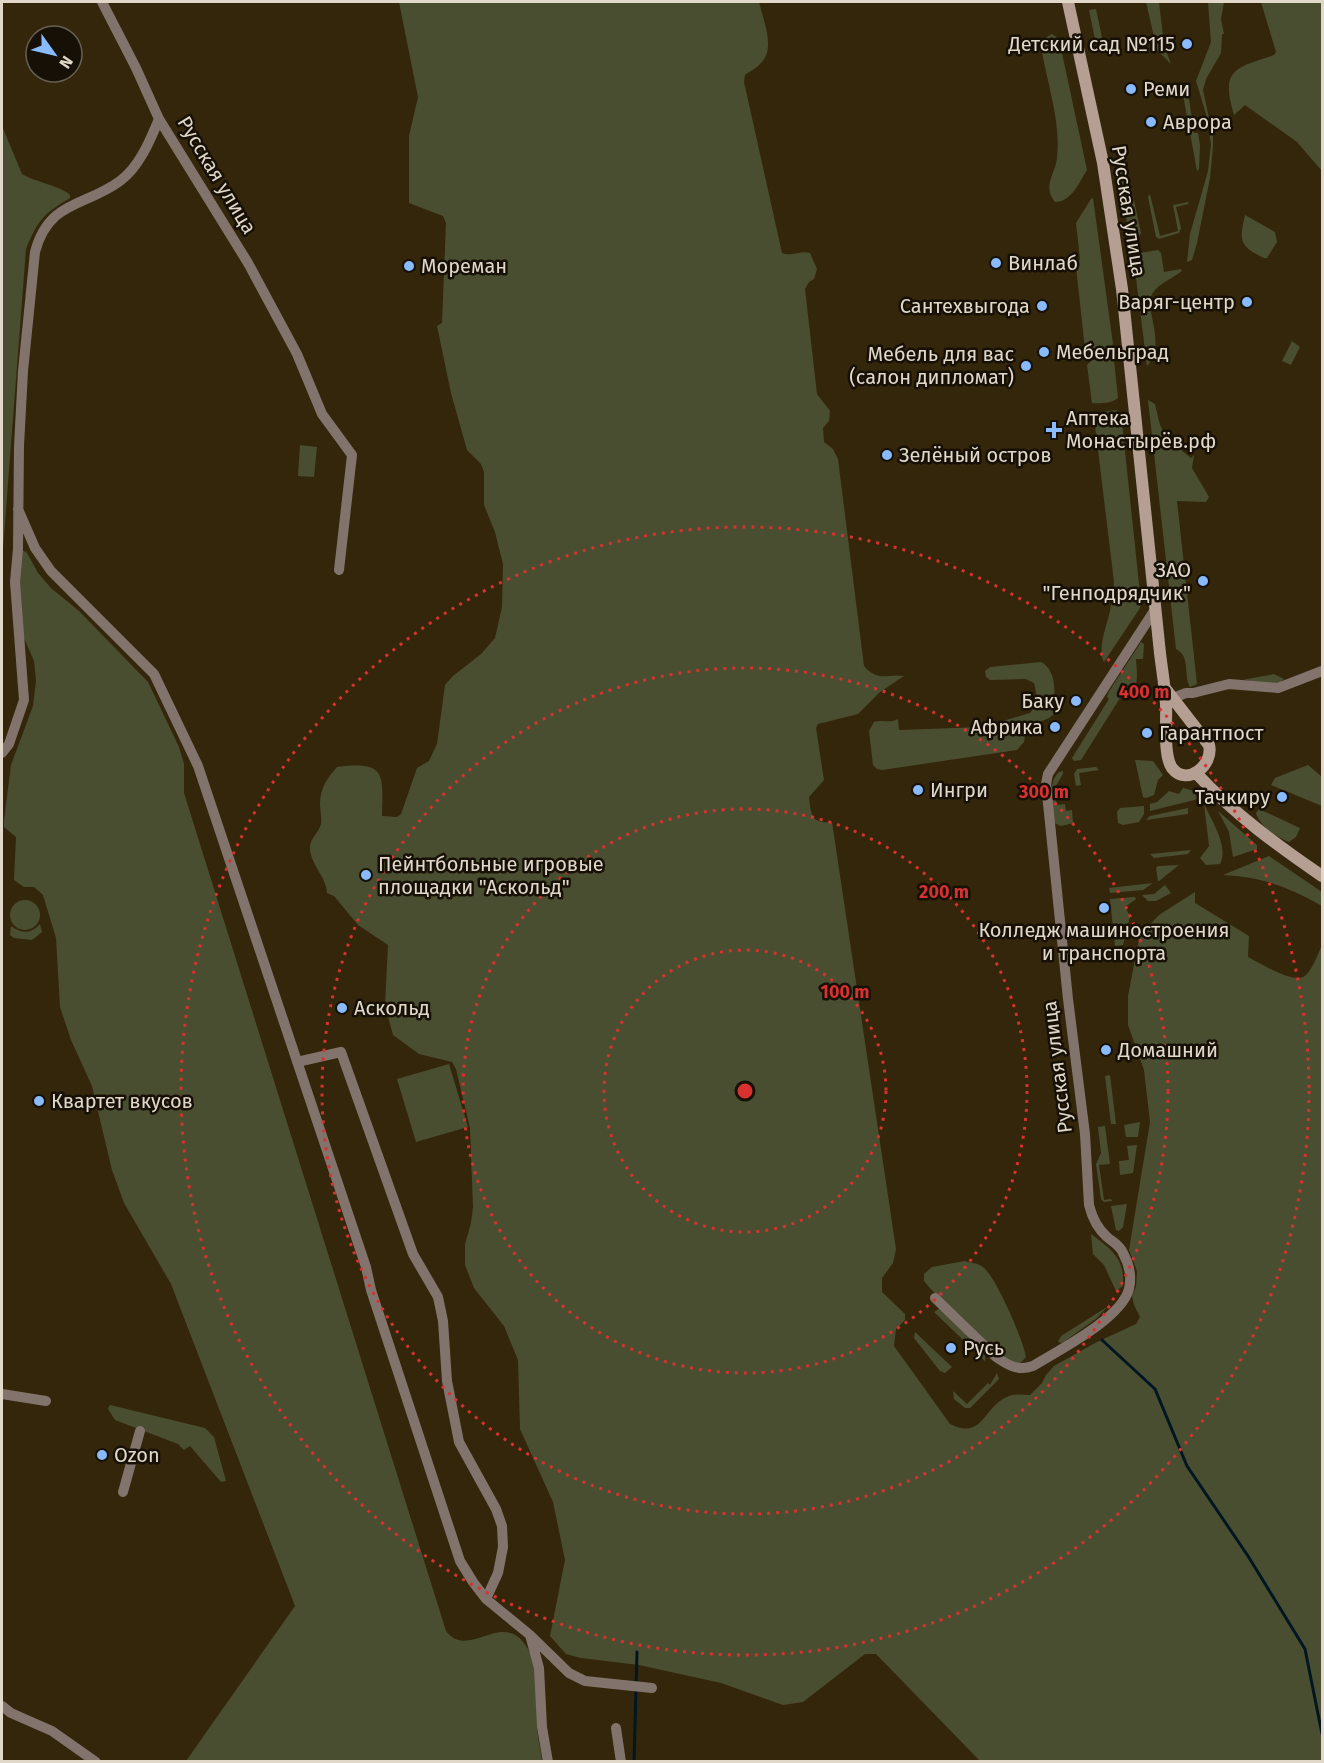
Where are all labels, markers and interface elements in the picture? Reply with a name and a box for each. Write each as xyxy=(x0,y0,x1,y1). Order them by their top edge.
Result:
north arrow xyxy=(24,24,84,84)
place label: Детский сад №115 xyxy=(1007,32,1175,56)
marker: Детский сад №115 xyxy=(1180,37,1194,51)
text: N xyxy=(55,52,77,72)
place label: Реми xyxy=(1143,77,1190,101)
marker: Реми xyxy=(1124,82,1138,96)
place label: Аврора xyxy=(1163,110,1232,134)
street label: Русская улица xyxy=(172,112,262,238)
marker: Аврора xyxy=(1144,115,1158,129)
street label: Русская улица xyxy=(1107,143,1151,279)
place label: Винлаб xyxy=(1008,251,1078,275)
place label: Мореман xyxy=(421,254,507,278)
marker: Винлаб xyxy=(989,256,1003,270)
marker: Мореман xyxy=(402,259,416,273)
place label: Варяг-центр xyxy=(1118,290,1235,314)
place label: Сантехвыгода xyxy=(900,294,1030,318)
marker: Варяг-центр xyxy=(1240,295,1254,309)
marker: Сантехвыгода xyxy=(1035,299,1049,313)
place label: Мебельград xyxy=(1056,340,1169,364)
place label: Мебель для вас (салон дипломат) xyxy=(849,342,1014,389)
marker: Мебельград xyxy=(1037,345,1051,359)
marker: Мебель для вас (салон дипломат) xyxy=(1019,359,1033,373)
place label: Аптека Монастырёв.рф xyxy=(1066,406,1216,453)
marker: Аптека Монастырёв.рф xyxy=(1047,423,1061,437)
place label: Зелёный остров xyxy=(899,443,1051,467)
marker: Зелёный остров xyxy=(880,448,894,462)
place label: ЗАО "Генподрядчик" xyxy=(1043,558,1191,605)
marker: ЗАО "Генподрядчик" xyxy=(1196,574,1210,588)
text: 400 m xyxy=(1119,681,1169,703)
place label: Баку xyxy=(1021,689,1064,713)
marker: Баку xyxy=(1069,694,1083,708)
place label: Африка xyxy=(970,715,1043,739)
marker: Африка xyxy=(1048,720,1062,734)
place label: Гарантпост xyxy=(1159,721,1265,745)
marker: Гарантпост xyxy=(1140,726,1154,740)
place label: Ингри xyxy=(930,778,988,802)
text: 300 m xyxy=(1018,781,1069,803)
marker: Ингри xyxy=(911,783,925,797)
place label: Тачкиру xyxy=(1195,785,1270,809)
marker: Тачкиру xyxy=(1275,790,1289,804)
place label: Пейнтбольные игровые площадки "Аскольд" xyxy=(378,852,604,899)
marker: Пейнтбольные игровые площадки "Аскольд" xyxy=(359,868,373,882)
text: 200 m xyxy=(919,881,969,903)
marker: Колледж машиностроения и транспорта xyxy=(1097,901,1111,915)
place label: Колледж машиностроения и транспорта xyxy=(978,918,1230,965)
text: 100 m xyxy=(821,981,869,1003)
place label: Аскольд xyxy=(354,996,430,1020)
street label: Русская улица xyxy=(1037,1000,1077,1134)
marker: Аскольд xyxy=(335,1001,349,1015)
place label: Домашний xyxy=(1117,1038,1218,1062)
marker: Домашний xyxy=(1099,1043,1113,1057)
centre of rings xyxy=(735,1081,755,1101)
place label: Квартет вкусов xyxy=(51,1089,193,1113)
marker: Квартет вкусов xyxy=(32,1094,46,1108)
place label: Русь xyxy=(963,1336,1004,1360)
marker: Русь xyxy=(944,1341,958,1355)
place label: Ozon xyxy=(114,1443,160,1467)
marker: Ozon xyxy=(95,1448,109,1462)

